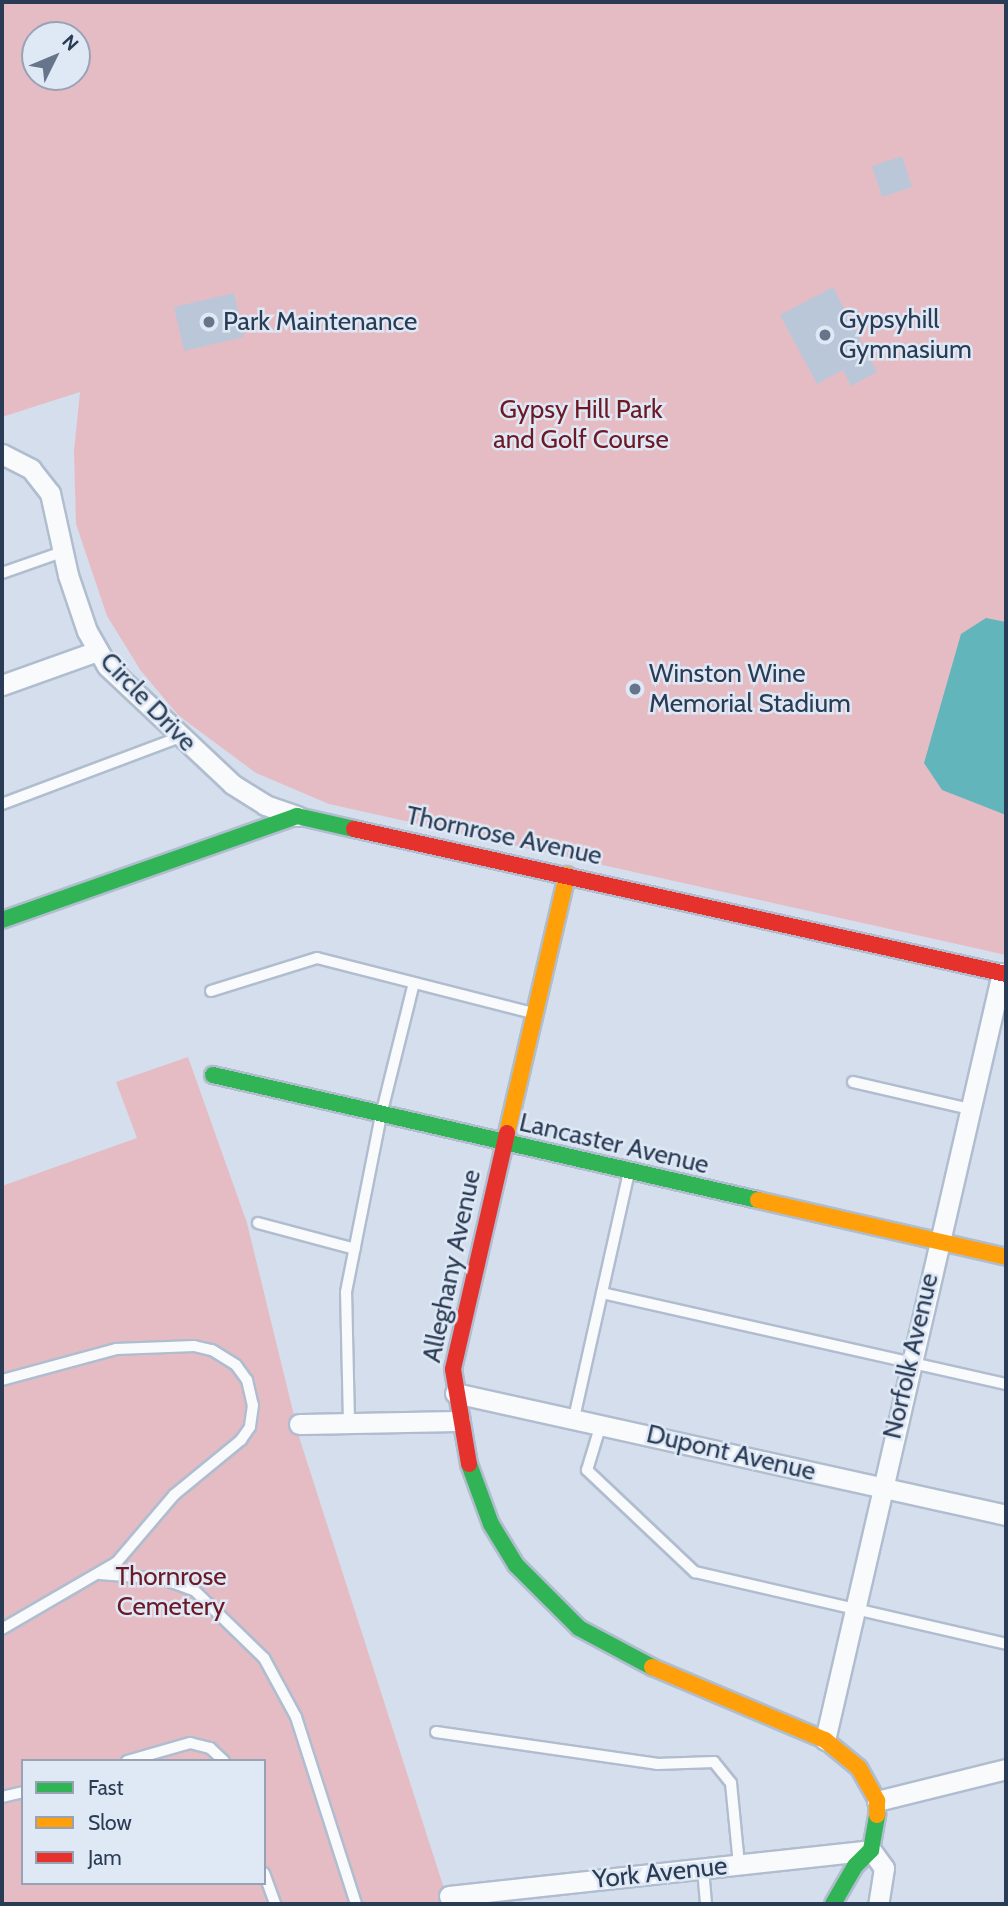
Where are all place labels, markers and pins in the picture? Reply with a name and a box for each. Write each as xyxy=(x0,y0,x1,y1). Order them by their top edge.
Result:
place label: Gypsyhill Gymnasium xyxy=(839,304,972,366)
place label: Park Maintenance xyxy=(223,306,417,338)
marker: Park Maintenance xyxy=(201,314,217,330)
marker: Gypsyhill Gymnasium xyxy=(817,327,833,343)
place label: Winston Wine Memorial Stadium xyxy=(649,658,851,720)
marker: Winston Wine Memorial Stadium xyxy=(627,681,643,697)

